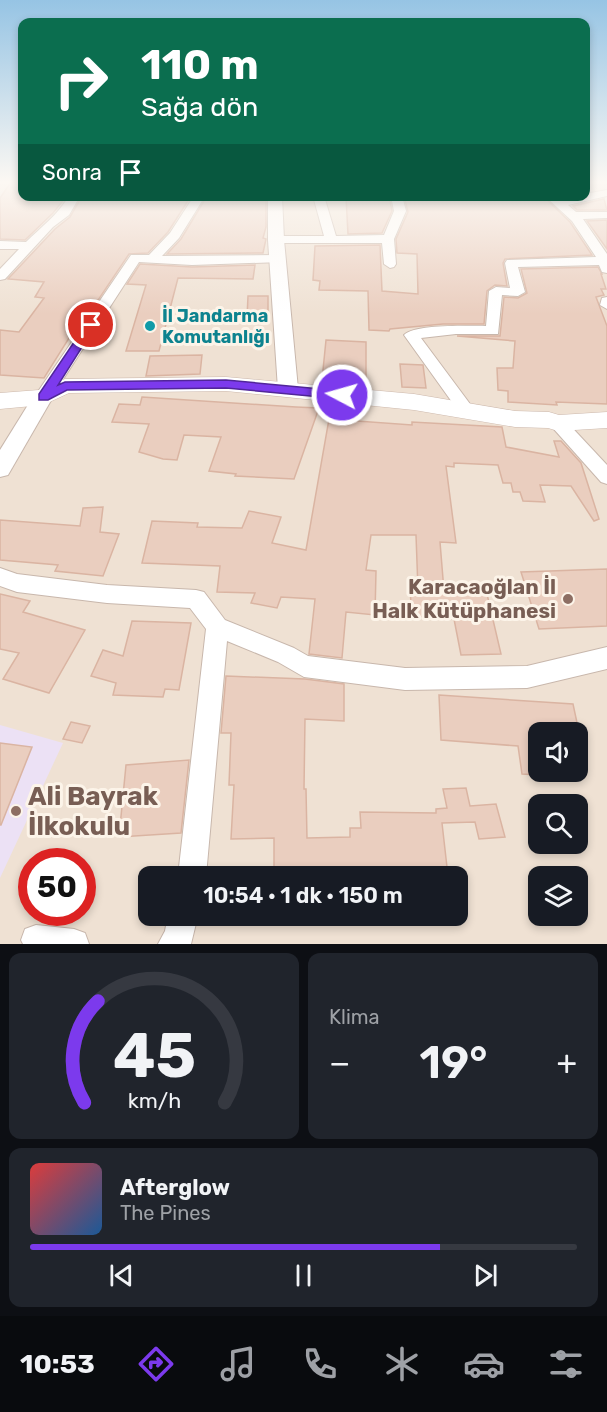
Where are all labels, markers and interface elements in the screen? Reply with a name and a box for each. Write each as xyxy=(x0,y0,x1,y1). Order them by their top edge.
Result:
text: 110 m xyxy=(141,40,259,90)
icon: right xyxy=(42,42,120,120)
text: Sağa dön xyxy=(141,91,258,123)
icon: arrive xyxy=(114,156,147,189)
text: Sonra xyxy=(42,159,102,186)
pin xyxy=(65,299,116,350)
place label: İl Jandarma Komutanlığı xyxy=(162,305,270,348)
icon: arrive xyxy=(74,308,107,341)
marker: İl Jandarma Komutanlığı xyxy=(143,319,157,333)
position arrow xyxy=(310,363,374,427)
place label: Karacaoğlan İl Halk Kütüphanesi xyxy=(372,574,556,623)
marker: Karacaoğlan İl Halk Kütüphanesi xyxy=(561,592,575,606)
map controls xyxy=(528,722,588,926)
button: sound xyxy=(528,722,588,782)
place label: Ali Bayrak İlkokulu xyxy=(28,781,159,842)
button: search xyxy=(528,794,588,854)
marker: Ali Bayrak İlkokulu xyxy=(9,804,23,818)
speed limit sign: 50 xyxy=(18,848,96,926)
button: layers xyxy=(528,866,588,926)
text: 10:54 · 1 dk · 150 m xyxy=(203,882,403,909)
text: Klima xyxy=(329,1005,380,1029)
text: 45 xyxy=(113,1019,195,1093)
text: 19° xyxy=(419,1036,487,1089)
text: − xyxy=(329,1043,350,1082)
text: + xyxy=(556,1043,577,1082)
text: km/h xyxy=(127,1088,181,1113)
text: Afterglow xyxy=(120,1174,230,1201)
text: The Pines xyxy=(120,1201,211,1225)
icon: previous xyxy=(105,1259,138,1292)
icon: pause xyxy=(287,1259,320,1292)
icon: next xyxy=(469,1259,502,1292)
icon: directions xyxy=(135,1343,177,1385)
icon: music xyxy=(217,1343,259,1385)
icon: phone xyxy=(299,1343,341,1385)
icon: climate xyxy=(381,1343,423,1385)
icon: car xyxy=(463,1343,505,1385)
icon: filters xyxy=(545,1343,587,1385)
text: 10:53 xyxy=(20,1348,95,1380)

